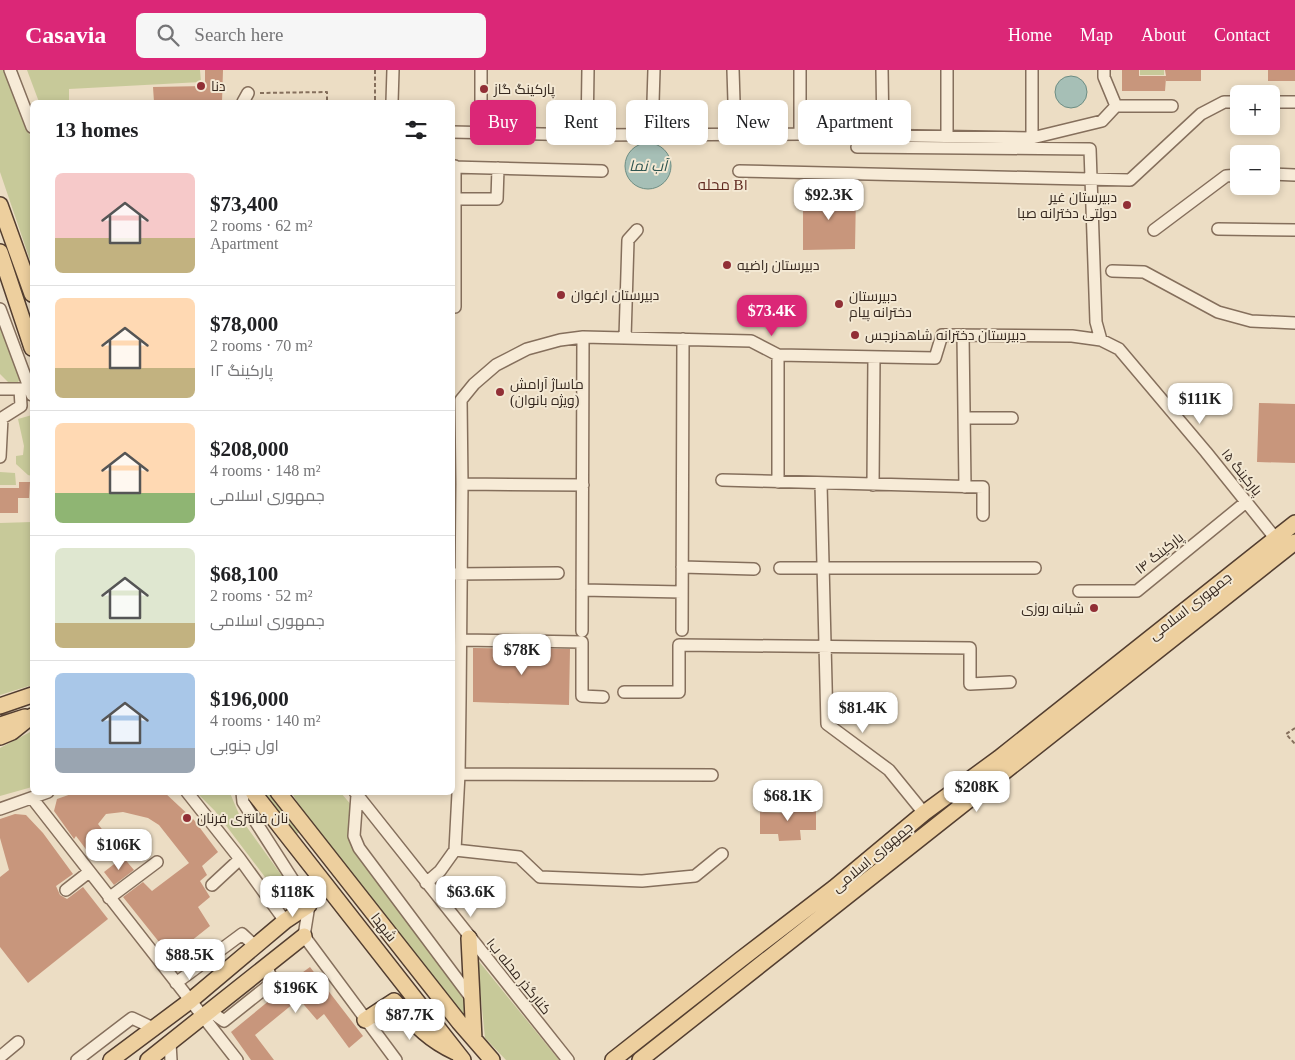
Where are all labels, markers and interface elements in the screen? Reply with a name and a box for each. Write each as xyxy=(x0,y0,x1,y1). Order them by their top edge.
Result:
search box xyxy=(136,13,486,58)
icon: search xyxy=(154,21,182,49)
text: Casavia xyxy=(25,22,106,48)
text: Search here xyxy=(194,24,283,45)
text: Home xyxy=(1008,25,1052,45)
text: Map xyxy=(1080,25,1113,45)
text: About xyxy=(1141,25,1186,45)
text: Contact xyxy=(1214,25,1270,45)
place label: دنا xyxy=(211,79,226,94)
marker: دنا xyxy=(195,80,207,92)
place label: پارکینگ گاز xyxy=(493,82,555,99)
marker: پارکینگ گاز xyxy=(478,83,490,95)
map controls xyxy=(1230,85,1280,195)
button: + xyxy=(1230,85,1280,135)
chip: Buy xyxy=(470,100,536,145)
chip: Rent xyxy=(546,100,616,145)
chip: Filters xyxy=(626,100,708,145)
chip: New xyxy=(718,100,788,145)
chip: Apartment xyxy=(798,100,911,145)
icon: filters xyxy=(402,116,430,144)
text: 13 homes xyxy=(55,118,138,142)
button: − xyxy=(1230,145,1280,195)
water label: آب نما xyxy=(629,157,670,174)
district label: محله B۱ xyxy=(698,177,748,193)
pin: $92.3K xyxy=(788,178,870,221)
text: $92.3K xyxy=(805,186,853,203)
place label: دبیرستان غیر دولتی دخترانه صبا xyxy=(1017,190,1117,221)
text: $73,400 xyxy=(210,192,278,216)
icon: home xyxy=(95,193,155,253)
marker: دبیرستان غیر دولتی دخترانه صبا xyxy=(1121,199,1133,211)
text: 2 rooms · 62 m² xyxy=(210,217,313,234)
text: Apartment xyxy=(210,235,278,252)
place label: دبیرستان راضیه xyxy=(737,258,820,273)
marker: دبیرستان راضیه xyxy=(721,259,733,271)
place label: دبیرستان ارغوان xyxy=(571,288,659,303)
marker: دبیرستان ارغوان xyxy=(555,289,567,301)
place label: دبیرستان دخترانه پیام xyxy=(849,289,912,322)
pin: $73.4K xyxy=(731,294,813,337)
marker: دبیرستان دخترانه پیام xyxy=(833,298,845,310)
text: $73.4K xyxy=(748,302,796,319)
text: $78,000 xyxy=(210,312,278,336)
icon: home xyxy=(95,318,155,378)
place label: دبیرستان دخترانه شاهدنرجس xyxy=(865,328,1026,343)
marker: دبیرستان دخترانه شاهدنرجس xyxy=(849,329,861,341)
text: 2 rooms · 70 m² xyxy=(210,337,313,354)
text: پارکینگ ۱۲ xyxy=(210,362,273,379)
place label: ماساژ آرامش (ویژه بانوان) xyxy=(510,377,584,409)
pin: $111K xyxy=(1165,382,1235,425)
marker: ماساژ آرامش (ویژه بانوان) xyxy=(494,386,506,398)
text: $111K xyxy=(1179,390,1221,407)
text: $208,000 xyxy=(210,437,289,461)
icon: home xyxy=(95,443,155,503)
street label: پارکینگ ۱۵ xyxy=(1217,446,1265,500)
text: 4 rooms · 148 m² xyxy=(210,462,321,479)
text: جمهوری اسلامی xyxy=(210,487,325,504)
street label: پارکینگ ۱۴ xyxy=(1132,529,1188,579)
text: $68,100 xyxy=(210,562,278,586)
icon: home xyxy=(95,568,155,628)
street label: جمهوری اسلامی xyxy=(1146,570,1234,643)
text: 2 rooms · 52 m² xyxy=(210,587,313,604)
place label: شبانه روزی xyxy=(1021,601,1084,616)
marker: شبانه روزی xyxy=(1088,602,1100,614)
text: جمهوری اسلامی xyxy=(210,612,325,629)
pin: $78K xyxy=(492,634,552,676)
text: $78K xyxy=(504,641,540,658)
text: $196,000 xyxy=(210,687,289,711)
pin: $81.4K xyxy=(822,692,904,734)
icon: home xyxy=(95,693,155,753)
text: $81.4K xyxy=(839,699,887,716)
text: 4 rooms · 140 m² xyxy=(210,712,321,729)
text: اول جنوبی xyxy=(210,737,279,754)
pin: $208K xyxy=(942,770,1012,813)
text: $208K xyxy=(955,778,999,795)
pin: $68.1K xyxy=(747,780,829,822)
text: $68.1K xyxy=(764,787,812,804)
place label: نان فانتزی فرنان xyxy=(197,811,288,826)
marker: نان فانتزی فرنان xyxy=(181,812,193,824)
street label: جمهوری اسلامی xyxy=(829,819,916,895)
pin: $106K xyxy=(84,828,154,871)
text: $106K xyxy=(97,836,141,853)
pin: $118K xyxy=(258,876,328,918)
pin: $63.6K xyxy=(430,876,512,918)
text: $118K xyxy=(271,883,315,900)
text: $63.6K xyxy=(447,883,495,900)
street label: شهدا xyxy=(368,910,399,945)
street label: کنارگذر محله ب۱ xyxy=(483,935,554,1017)
pin: $88.5K xyxy=(149,938,231,981)
text: $88.5K xyxy=(166,946,214,963)
pin: $196K xyxy=(261,972,331,1014)
text: $196K xyxy=(274,979,318,996)
pin: $87.7K xyxy=(369,998,451,1041)
text: $87.7K xyxy=(386,1006,434,1023)

